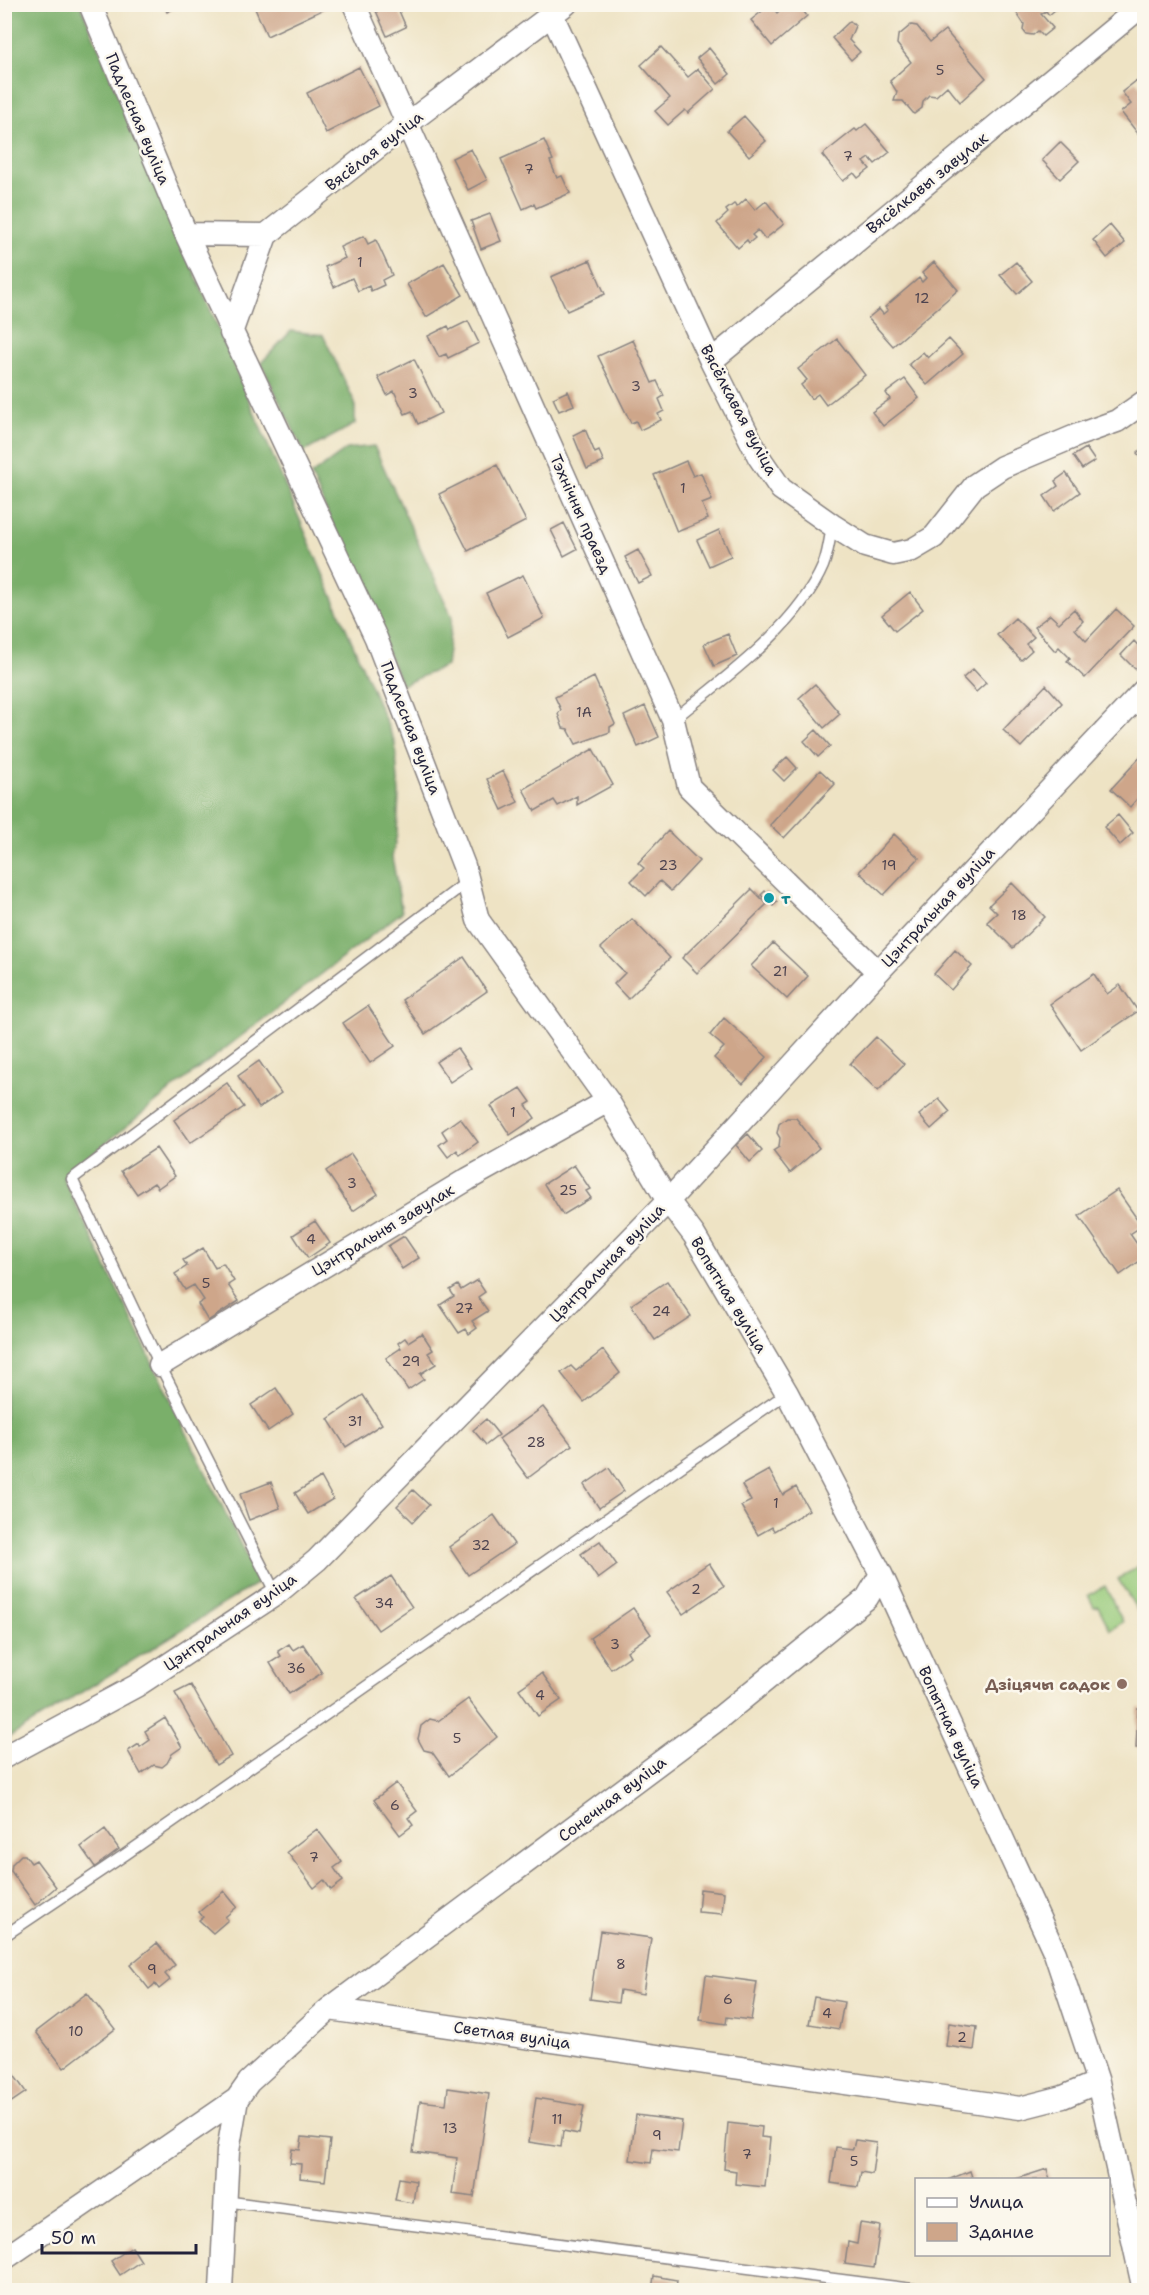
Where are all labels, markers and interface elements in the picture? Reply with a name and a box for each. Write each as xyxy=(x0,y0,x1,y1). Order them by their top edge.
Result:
street label: Падлесная вуліца xyxy=(101,50,175,188)
house number: 5 xyxy=(936,61,944,79)
street label: Вясёлая вуліца xyxy=(321,106,427,196)
street label: Вясёлкавы завулак xyxy=(862,127,993,239)
house number: 7 xyxy=(843,147,853,165)
house number: 7 xyxy=(524,160,534,178)
house number: 1 xyxy=(357,253,363,271)
house number: 12 xyxy=(915,289,929,307)
street label: Вясёлкавая вуліца xyxy=(696,341,782,479)
house number: 3 xyxy=(631,377,641,395)
house number: 3 xyxy=(408,384,418,402)
street label: Тэхнічны праезд xyxy=(545,451,617,577)
house number: 1 xyxy=(680,479,686,497)
street label: Падлесная вуліца xyxy=(376,658,446,798)
house number: 1А xyxy=(576,703,592,721)
street label: Цэнтральная вуліца xyxy=(877,842,999,972)
house number: 23 xyxy=(659,856,677,874)
house number: 19 xyxy=(881,856,897,874)
place label: т xyxy=(781,888,791,909)
marker: т xyxy=(762,891,776,905)
house number: 18 xyxy=(1011,906,1027,924)
house number: 21 xyxy=(773,962,787,980)
house number: 1 xyxy=(510,1103,516,1121)
house number: 3 xyxy=(347,1174,357,1192)
street label: Цэнтральны завулак xyxy=(308,1179,459,1281)
house number: 25 xyxy=(559,1181,577,1199)
street label: Цэнтральная вуліца xyxy=(545,1199,669,1327)
house number: 4 xyxy=(306,1230,316,1248)
street label: Вопытная вуліца xyxy=(686,1233,772,1357)
house number: 5 xyxy=(202,1274,210,1292)
house number: 27 xyxy=(455,1299,473,1317)
house number: 24 xyxy=(652,1302,671,1320)
house number: 29 xyxy=(402,1352,420,1370)
house number: 31 xyxy=(348,1412,362,1430)
house number: 28 xyxy=(526,1433,546,1451)
house number: 1 xyxy=(773,1494,779,1512)
house number: 32 xyxy=(472,1536,490,1554)
street label: Цэнтральная вуліца xyxy=(159,1568,301,1676)
house number: 2 xyxy=(691,1580,701,1598)
house number: 34 xyxy=(374,1594,394,1612)
house number: 3 xyxy=(610,1635,620,1653)
house number: 36 xyxy=(286,1659,306,1677)
street label: Вопытная вуліца xyxy=(914,1663,988,1791)
place label: Дзіцячы садок xyxy=(985,1674,1110,1695)
marker: Дзіцячы садок xyxy=(1115,1677,1129,1691)
house number: 4 xyxy=(535,1686,545,1704)
house number: 5 xyxy=(453,1729,461,1747)
street label: Сонечная вуліца xyxy=(554,1751,670,1847)
house number: 6 xyxy=(390,1796,400,1814)
house number: 7 xyxy=(309,1848,319,1866)
house number: 8 xyxy=(616,1955,626,1973)
house number: 9 xyxy=(147,1960,157,1978)
house number: 6 xyxy=(723,1990,733,2008)
house number: 4 xyxy=(822,2004,832,2022)
street label: Светлая вуліца xyxy=(452,2016,572,2054)
house number: 10 xyxy=(68,2022,84,2040)
house number: 2 xyxy=(957,2028,967,2046)
house number: 11 xyxy=(551,2110,563,2128)
house number: 13 xyxy=(443,2119,457,2137)
house number: 9 xyxy=(652,2126,662,2144)
house number: 7 xyxy=(742,2145,752,2163)
house number: 5 xyxy=(850,2152,858,2170)
legend xyxy=(915,2178,1110,2256)
text: Улица xyxy=(969,2190,1023,2214)
scale bar xyxy=(42,2217,196,2255)
text: Здание xyxy=(969,2220,1034,2244)
text: 50 m xyxy=(51,2226,96,2250)

